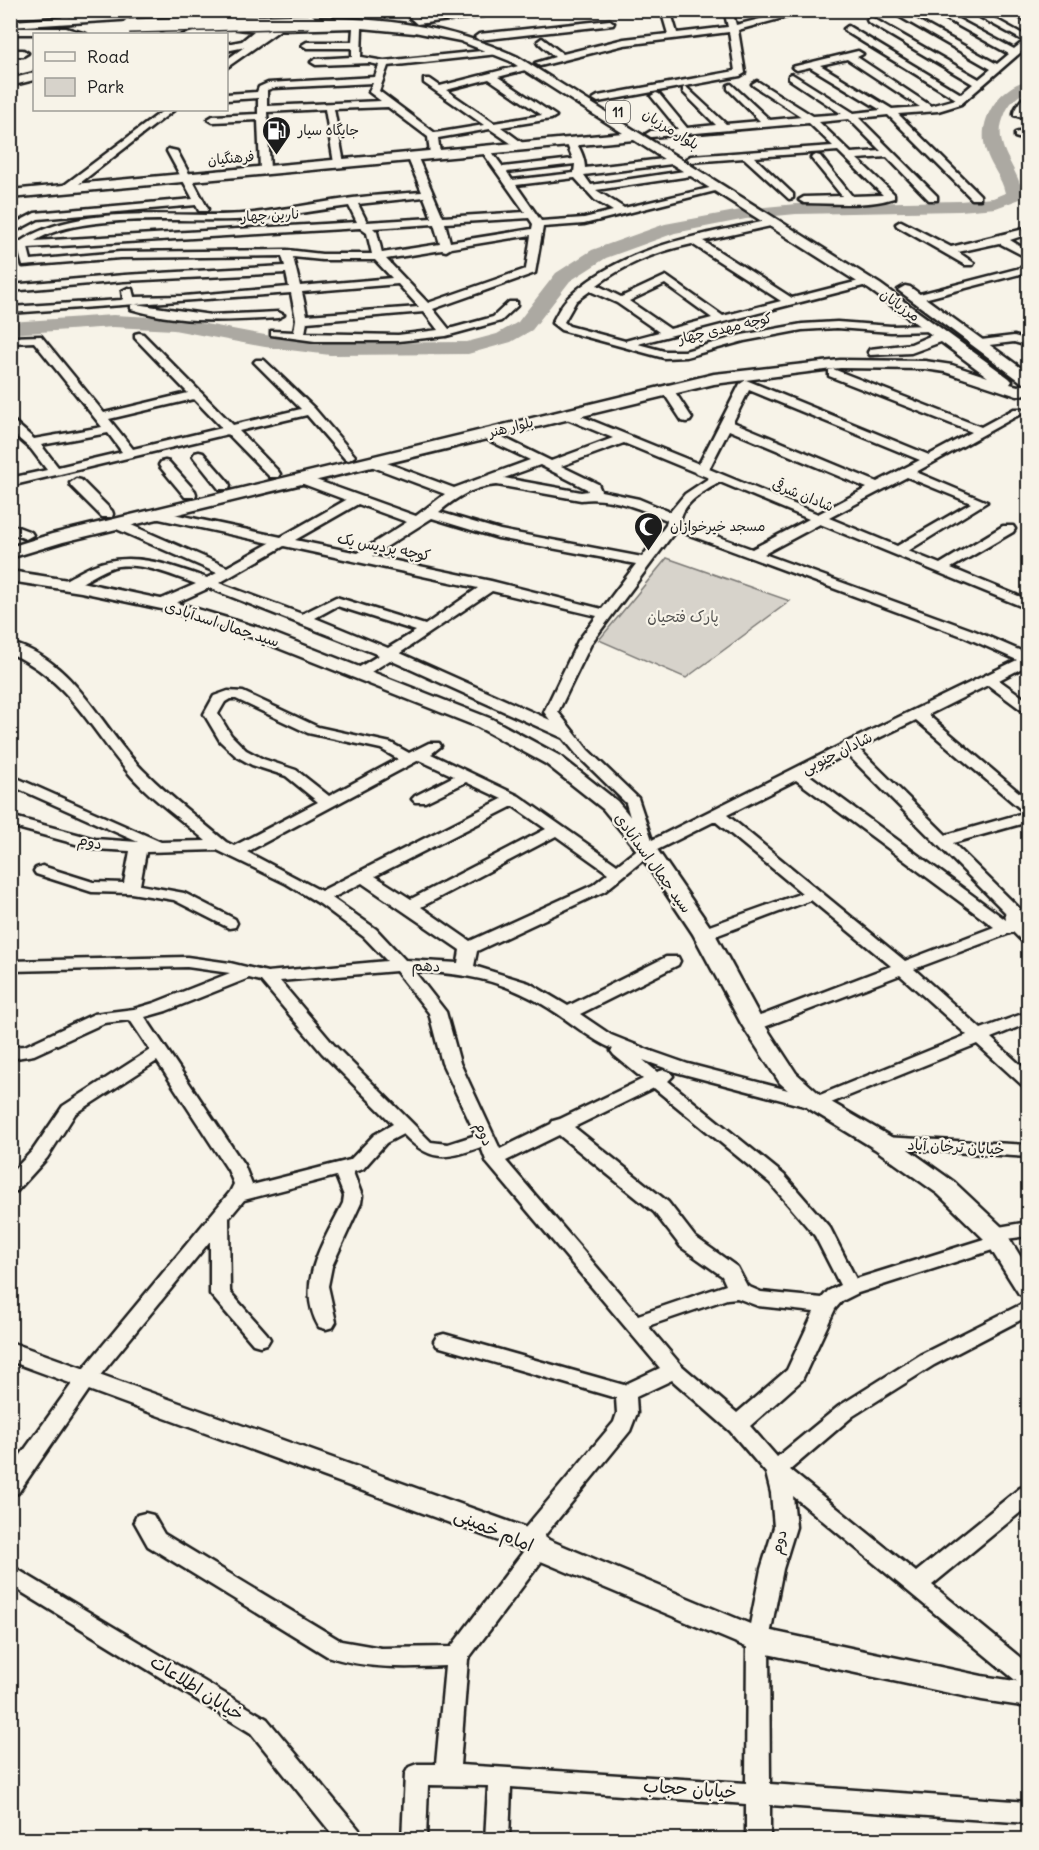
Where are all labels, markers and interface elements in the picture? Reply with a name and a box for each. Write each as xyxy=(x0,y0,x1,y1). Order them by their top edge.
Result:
legend xyxy=(33,33,228,111)
text: Road xyxy=(87,45,130,68)
text: Park xyxy=(87,75,124,98)
road number: 11 xyxy=(606,101,630,123)
street label: بلوار مرزبان xyxy=(639,105,703,153)
fuel station icon: جایگاه سیار xyxy=(261,114,293,156)
place label: جایگاه سیار xyxy=(297,121,359,139)
street label: فرهنگیان xyxy=(207,147,255,169)
street label: نارین چهار xyxy=(239,204,300,227)
street label: مرزبانان xyxy=(877,285,923,325)
street label: کوچه مهدی چهار xyxy=(675,308,774,349)
street label: بلوار هنر xyxy=(486,413,535,441)
street label: شادان شرقی xyxy=(770,475,836,515)
mosque icon: مسجد خیرخوازان xyxy=(633,510,665,552)
place label: مسجد خیرخوازان xyxy=(670,517,765,535)
street label: کوچه پردیس یک xyxy=(336,528,432,566)
street label: سید جمال اسدآبادی xyxy=(162,596,282,651)
park label: پارک فتحیان xyxy=(647,607,719,627)
street label: شادان جنوبی xyxy=(798,727,876,779)
street label: سید جمال اسدآبادی xyxy=(611,809,696,917)
street label: دوم xyxy=(76,830,104,856)
street label: دهم xyxy=(411,955,441,979)
street label: دوم xyxy=(468,1119,498,1150)
street label: خیابان ترخان آباد xyxy=(907,1134,1005,1159)
street label: امام خمینی xyxy=(450,1503,537,1559)
street label: دوم xyxy=(766,1528,794,1557)
street label: خیابان اطلاعات xyxy=(146,1650,249,1726)
street label: خیابان حجاب xyxy=(643,1774,738,1803)

